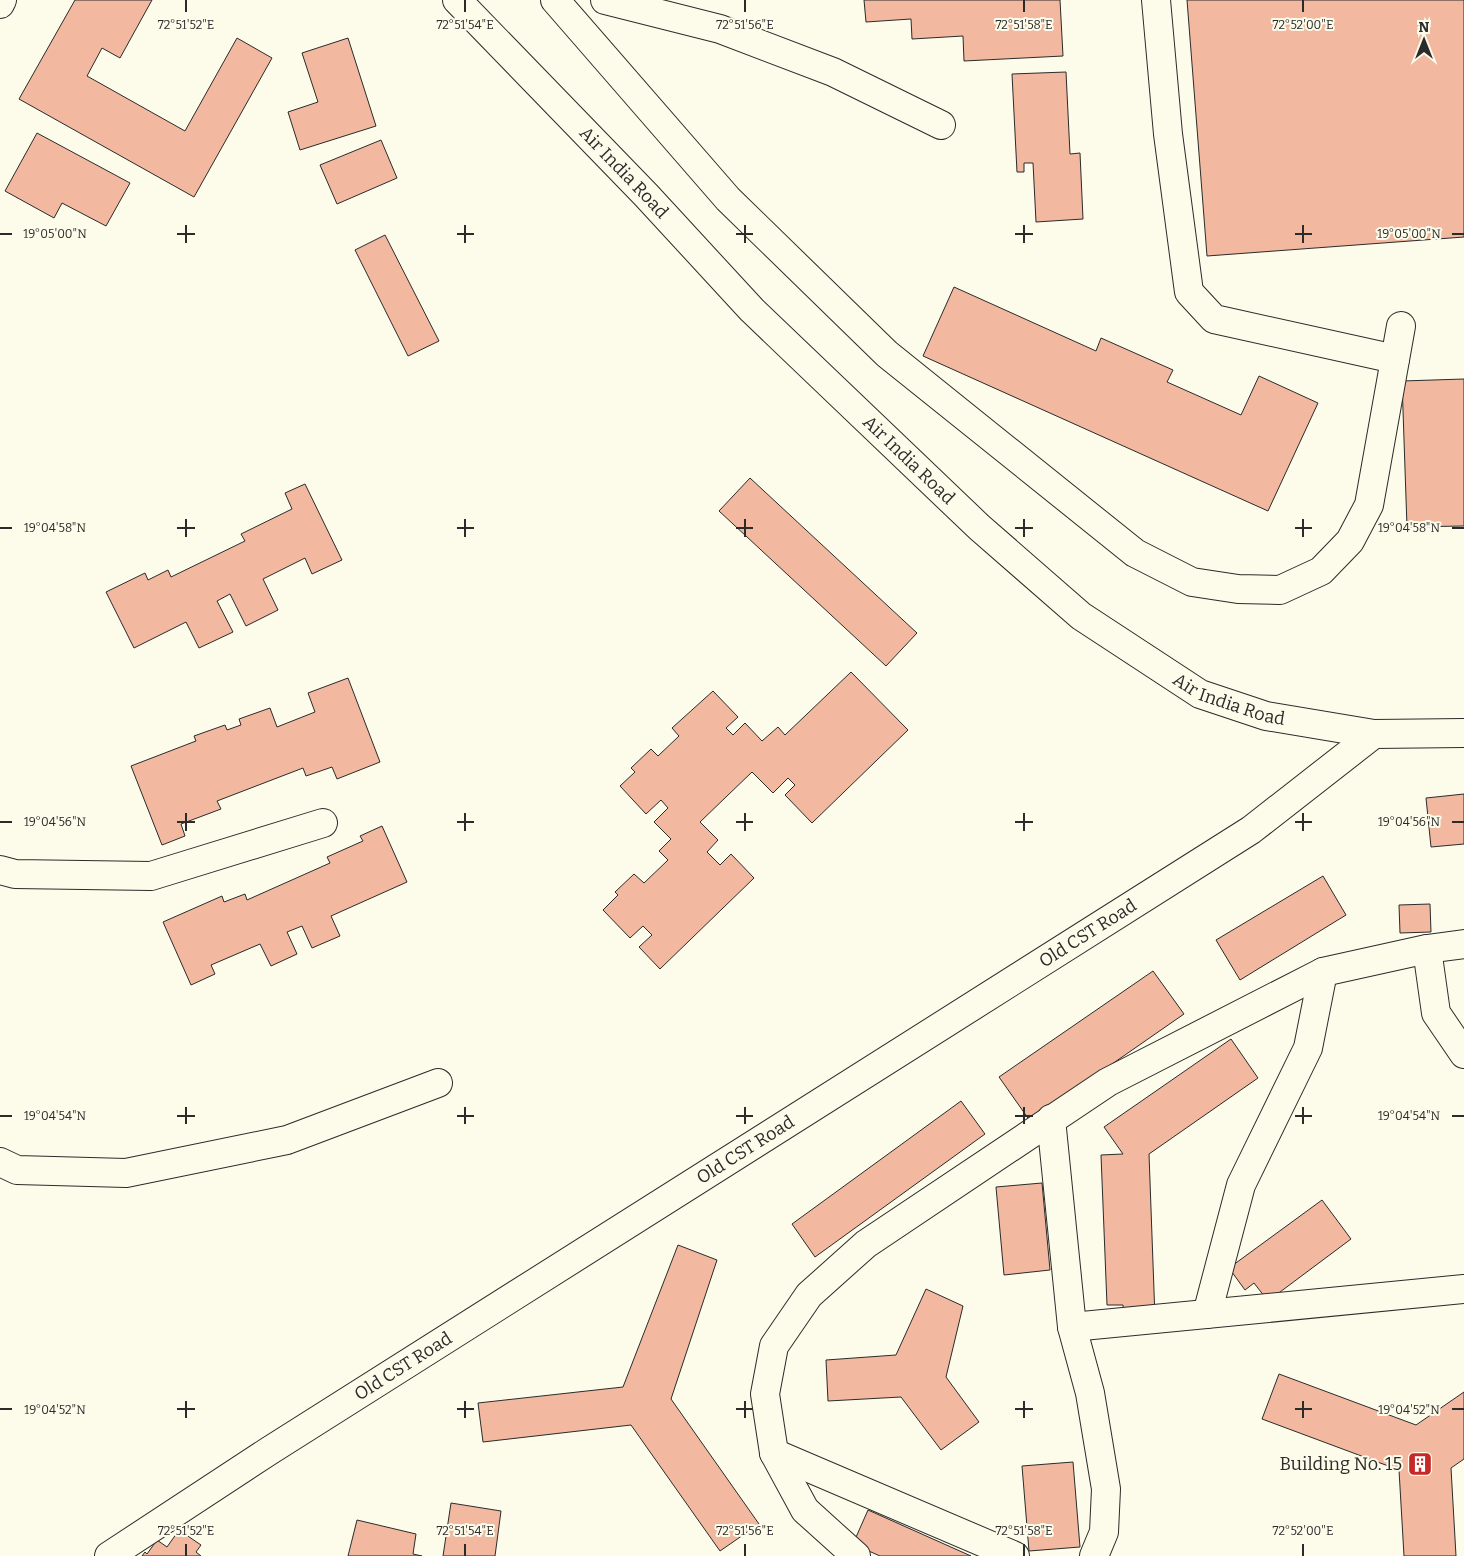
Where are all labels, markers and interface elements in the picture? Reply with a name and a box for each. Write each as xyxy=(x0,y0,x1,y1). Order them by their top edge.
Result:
north arrow xyxy=(1399,15,1449,65)
text: 72°51'52"E xyxy=(158,18,214,32)
text: 72°51'54"E xyxy=(436,18,494,32)
text: 72°51'56"E xyxy=(716,18,774,32)
text: 72°51'58"E xyxy=(995,18,1053,32)
text: 72°52'00"E xyxy=(1273,18,1333,32)
text: N xyxy=(1419,19,1430,36)
street label: Air India Road xyxy=(575,122,673,223)
text: 19°05'00"N xyxy=(23,227,87,241)
text: 19°05'00"N xyxy=(1377,227,1441,241)
street label: Air India Road xyxy=(858,411,960,509)
text: 19°04'58"N xyxy=(24,521,86,535)
text: 19°04'58"N xyxy=(1378,521,1440,535)
street label: Air India Road xyxy=(1169,668,1287,730)
text: 19°04'56"N xyxy=(24,815,87,829)
text: 19°04'56"N xyxy=(1378,815,1441,829)
street label: Old CST Road xyxy=(1035,894,1141,972)
text: 19°04'54"N xyxy=(24,1109,87,1123)
text: 19°04'54"N xyxy=(1378,1109,1441,1123)
street label: Old CST Road xyxy=(693,1111,798,1189)
street label: Old CST Road xyxy=(350,1327,456,1405)
text: 19°04'52"N xyxy=(24,1403,86,1417)
text: 19°04'52"N xyxy=(1378,1403,1440,1417)
building icon: Building No. 15 xyxy=(1407,1451,1433,1477)
place label: Building No. 15 xyxy=(1280,1453,1402,1475)
text: 72°51'52"E xyxy=(158,1524,214,1538)
text: 72°51'54"E xyxy=(436,1524,494,1538)
text: 72°51'56"E xyxy=(716,1524,774,1538)
text: 72°51'58"E xyxy=(995,1524,1053,1538)
text: 72°52'00"E xyxy=(1273,1524,1333,1538)

